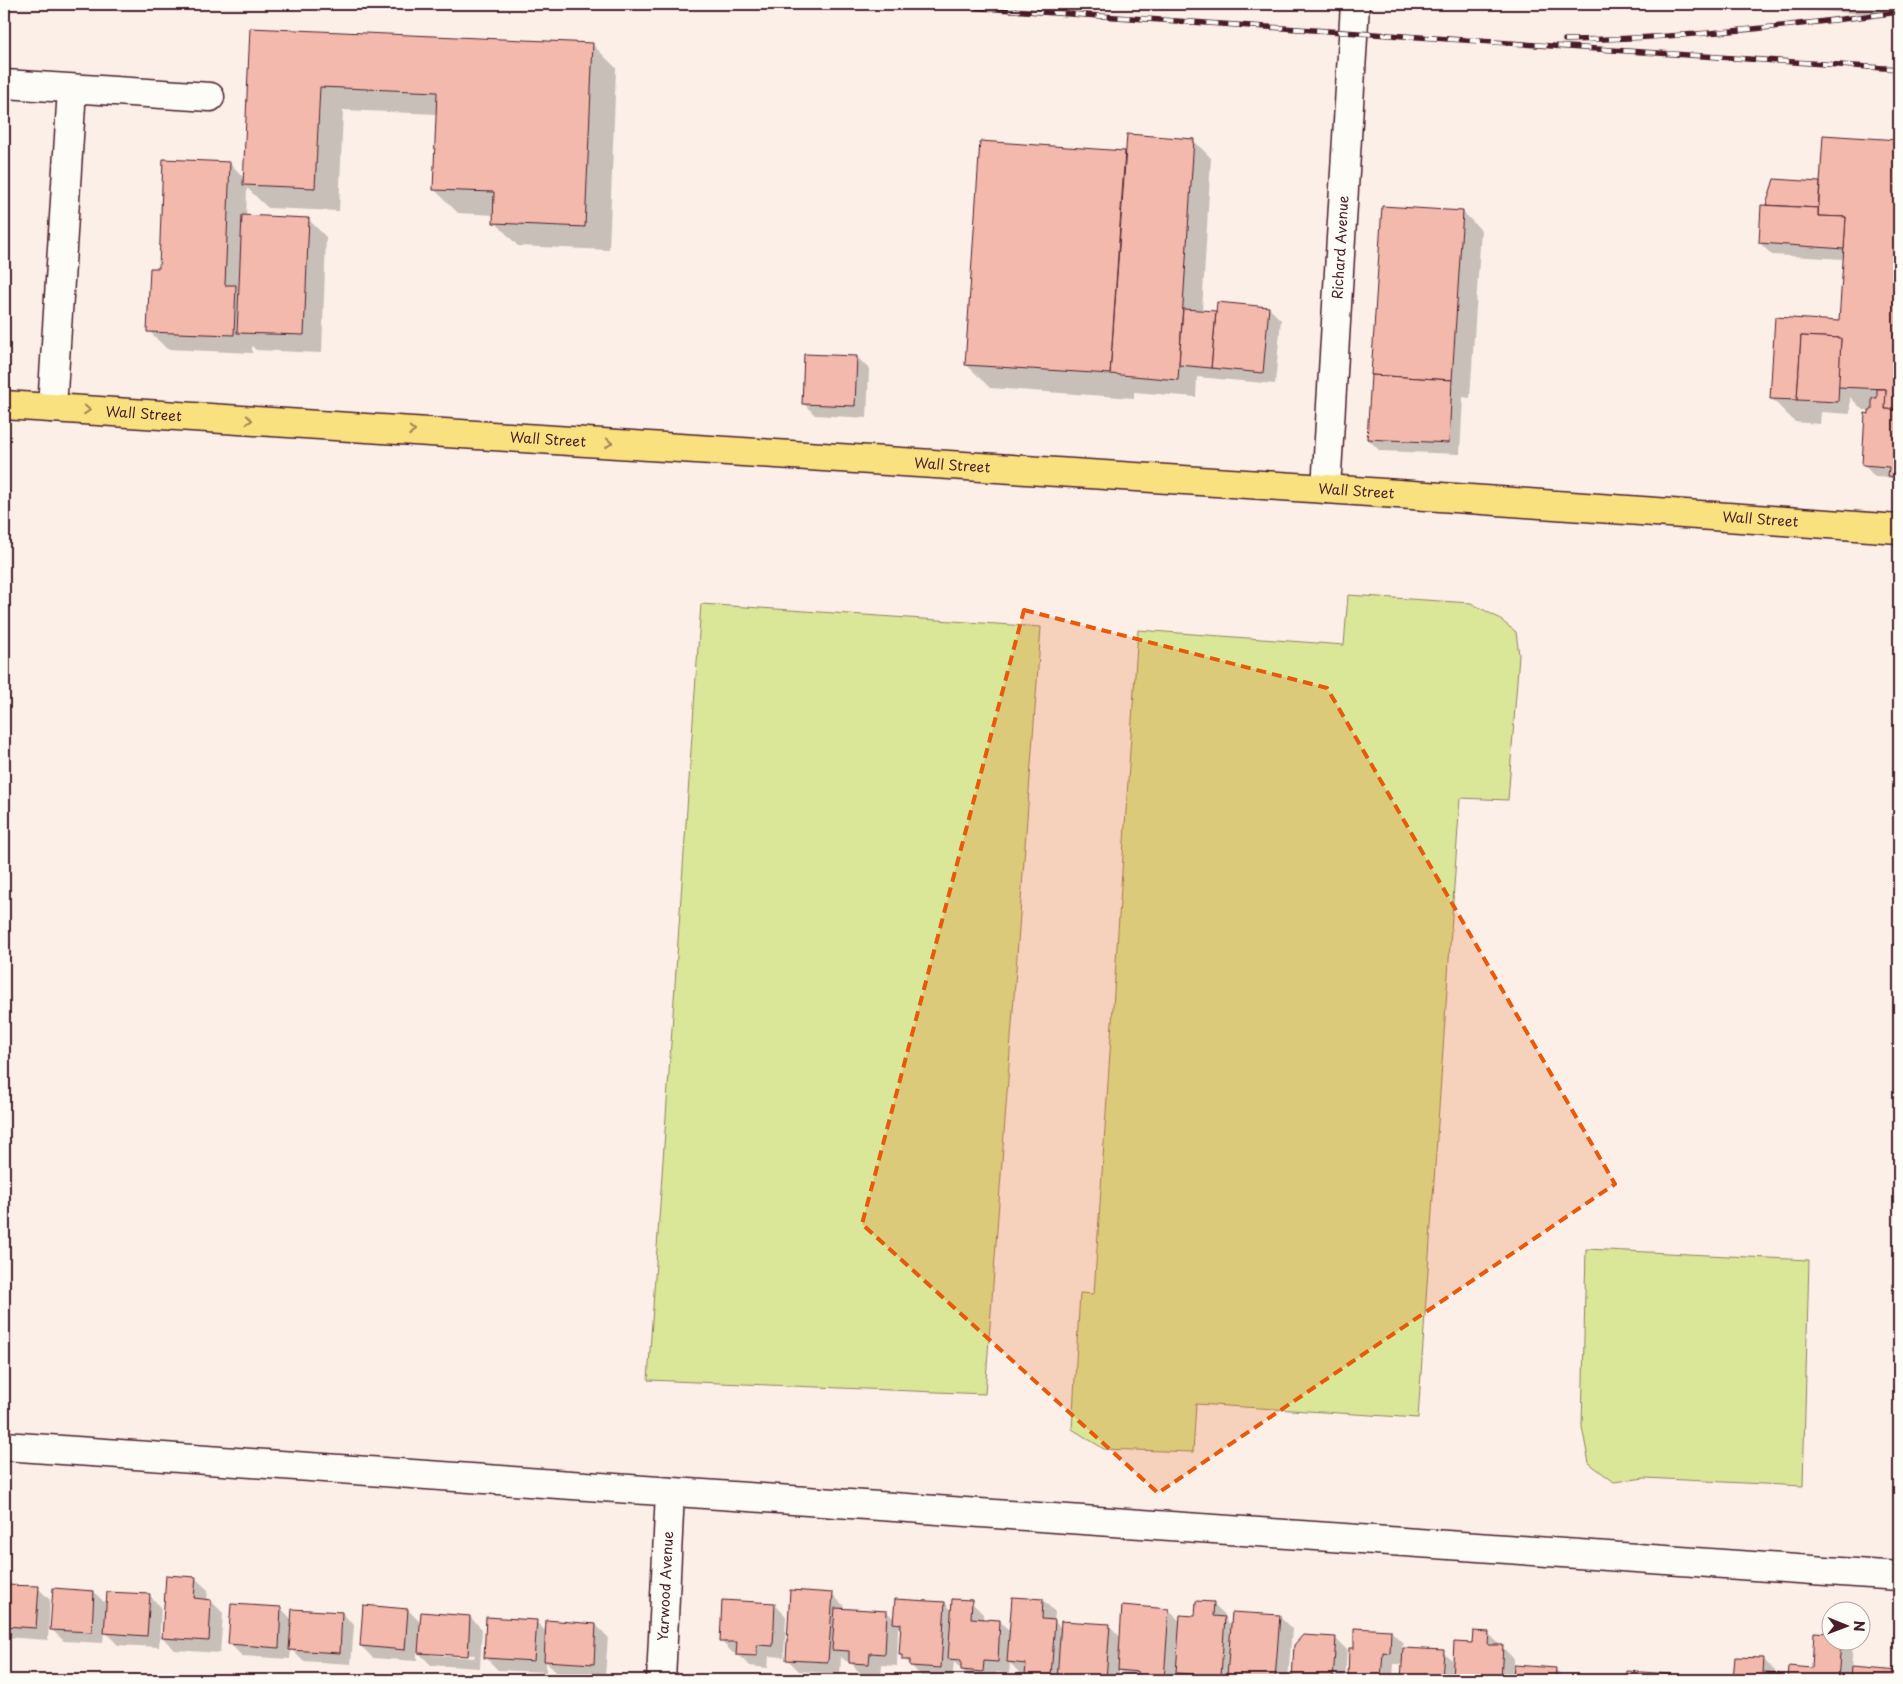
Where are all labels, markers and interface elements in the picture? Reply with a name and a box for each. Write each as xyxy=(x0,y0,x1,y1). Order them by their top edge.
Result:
street label: Richard Avenue xyxy=(1326,195,1354,300)
street label: Wall Street xyxy=(105,400,183,426)
one-way arrow xyxy=(84,404,92,415)
one-way arrow xyxy=(246,415,254,426)
one-way arrow xyxy=(408,425,416,436)
street label: Wall Street xyxy=(509,426,587,452)
one-way arrow xyxy=(605,438,613,449)
street label: Wall Street xyxy=(913,452,991,478)
street label: Wall Street xyxy=(1318,478,1395,504)
street label: Wall Street xyxy=(1722,506,1799,532)
street label: Yarwood Avenue xyxy=(652,1530,678,1641)
north arrow xyxy=(1820,1602,1870,1652)
text: N xyxy=(1849,1621,1870,1632)

